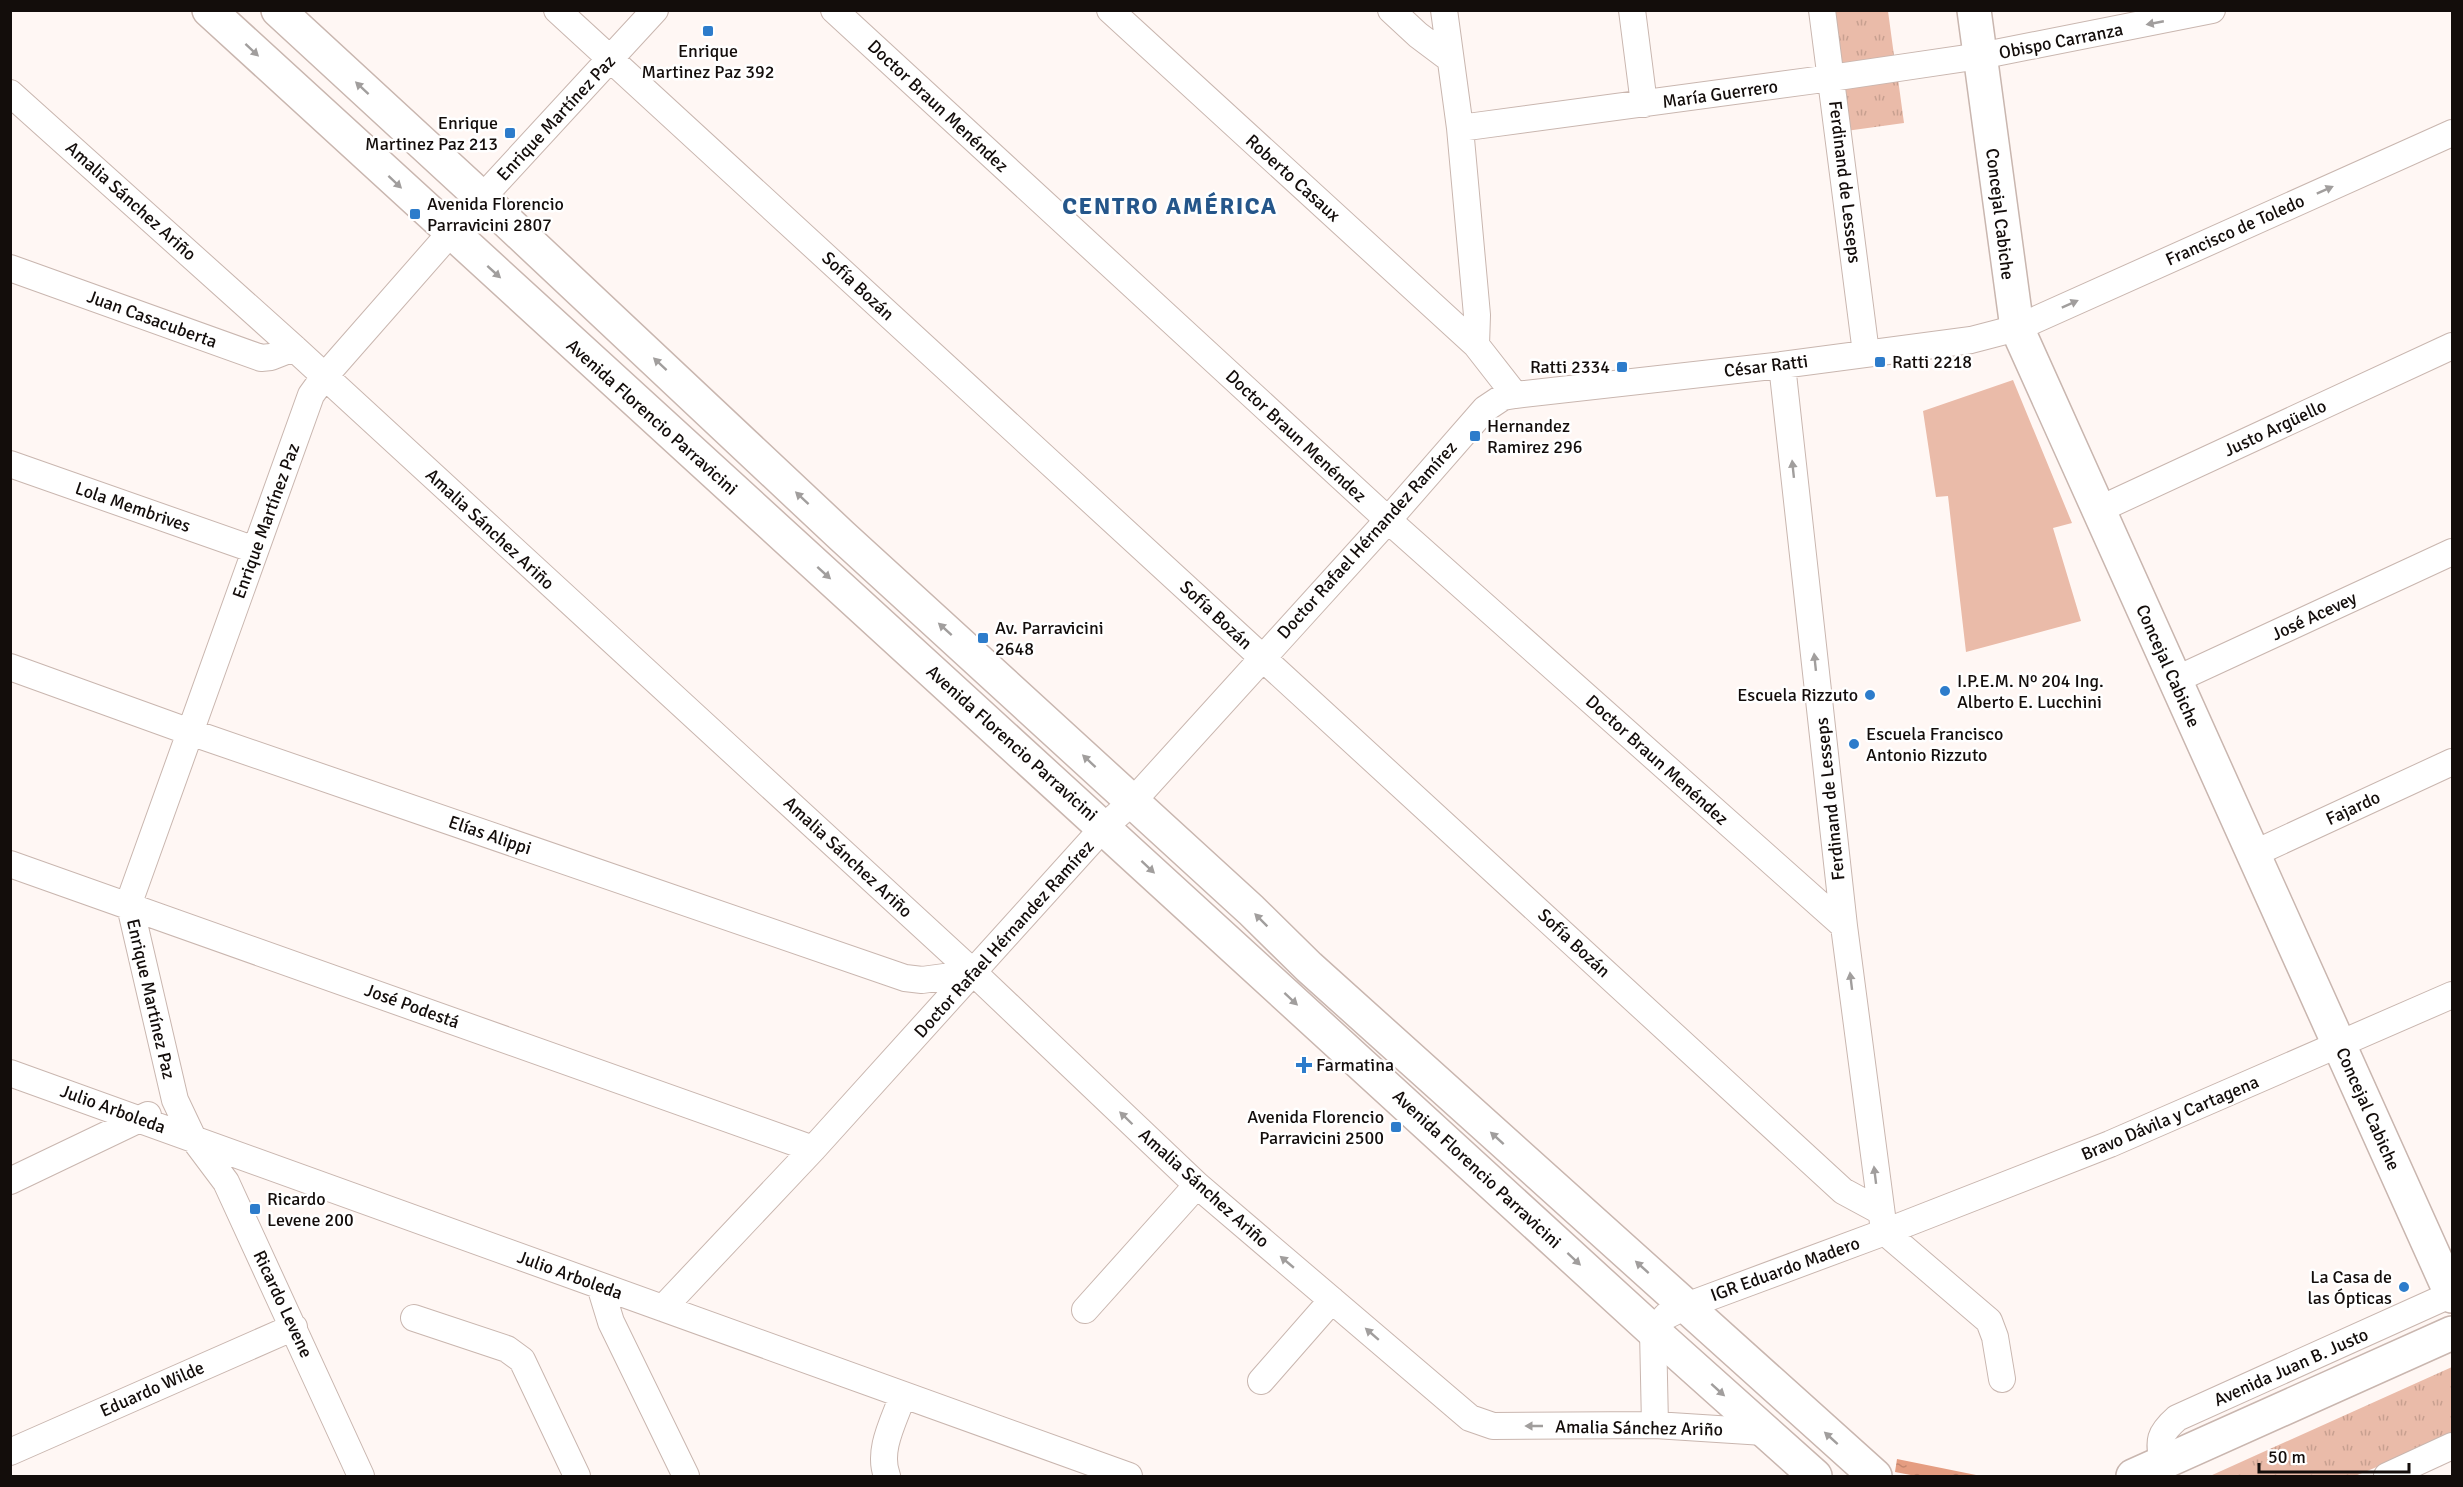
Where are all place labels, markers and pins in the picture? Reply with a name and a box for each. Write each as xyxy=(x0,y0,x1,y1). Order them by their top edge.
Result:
marker: Enrique Martinez Paz 392 xyxy=(701,24,715,38)
place label: Enrique Martinez Paz 392 xyxy=(642,40,774,83)
place label: Enrique Martinez Paz 213 xyxy=(365,112,498,155)
marker: Enrique Martinez Paz 213 xyxy=(503,126,517,140)
place label: Avenida Florencio Parravicini 2807 xyxy=(427,193,564,236)
marker: Avenida Florencio Parravicini 2807 xyxy=(408,207,422,221)
place label: Ratti 2218 xyxy=(1892,351,1972,373)
marker: Ratti 2218 xyxy=(1873,355,1887,369)
place label: Ratti 2334 xyxy=(1530,356,1610,378)
marker: Ratti 2334 xyxy=(1615,360,1629,374)
place label: Hernandez Ramirez 296 xyxy=(1487,415,1582,458)
marker: Hernandez Ramirez 296 xyxy=(1468,429,1482,443)
place label: Av. Parravicini 2648 xyxy=(995,617,1104,660)
marker: Av. Parravicini 2648 xyxy=(976,631,990,645)
place label: I.P.E.M. Nº 204 Ing. Alberto E. Lucchini xyxy=(1957,670,2104,713)
place label: Escuela Rizzuto xyxy=(1737,684,1858,706)
marker: I.P.E.M. Nº 204 Ing. Alberto E. Lucchini xyxy=(1938,684,1952,698)
marker: Escuela Rizzuto xyxy=(1863,688,1877,702)
place label: Escuela Francisco Antonio Rizzuto xyxy=(1866,723,2003,766)
marker: Escuela Francisco Antonio Rizzuto xyxy=(1847,737,1861,751)
place label: Farmatina xyxy=(1316,1054,1394,1076)
marker: Farmatina xyxy=(1297,1058,1311,1072)
place label: Avenida Florencio Parravicini 2500 xyxy=(1247,1106,1384,1149)
marker: Avenida Florencio Parravicini 2500 xyxy=(1389,1120,1403,1134)
place label: Ricardo Levene 200 xyxy=(267,1188,354,1231)
marker: Ricardo Levene 200 xyxy=(248,1202,262,1216)
place label: La Casa de las Ópticas xyxy=(2308,1266,2392,1309)
marker: La Casa de las Ópticas xyxy=(2397,1280,2411,1294)

